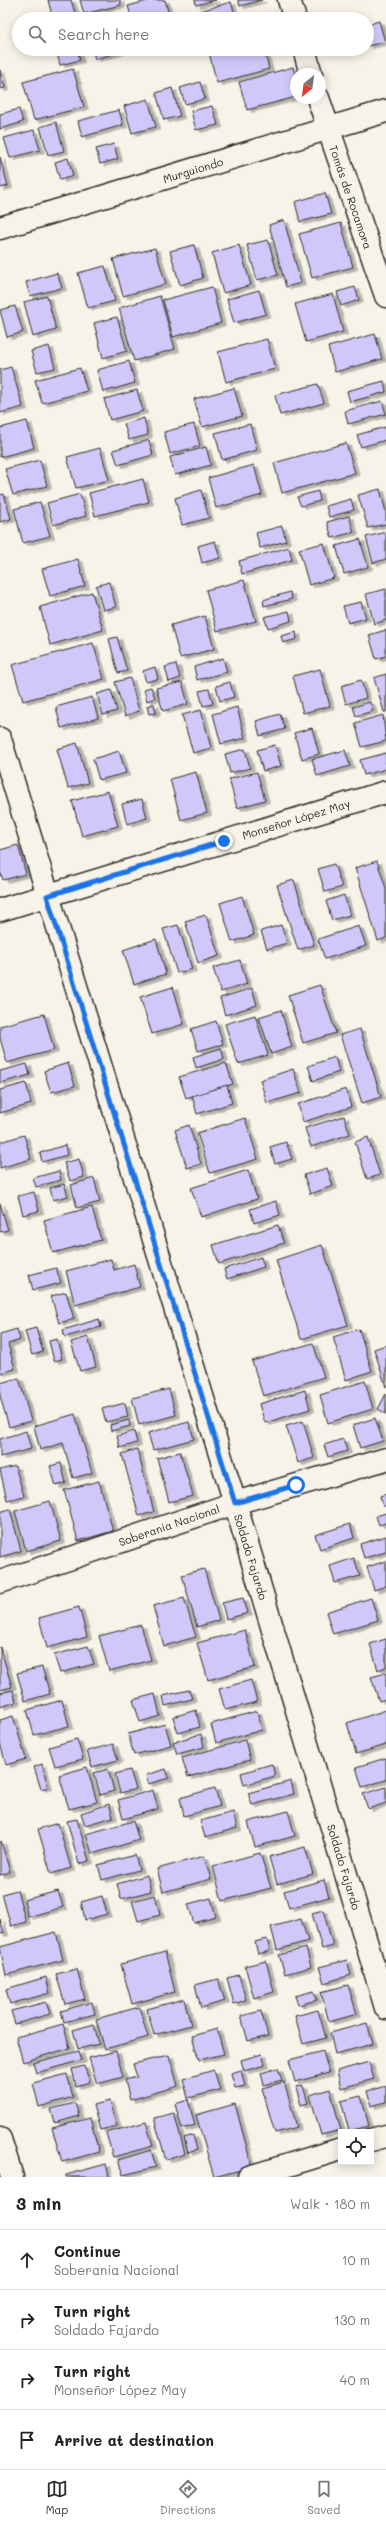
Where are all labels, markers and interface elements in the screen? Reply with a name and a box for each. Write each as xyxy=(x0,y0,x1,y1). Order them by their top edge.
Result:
search box xyxy=(12,12,374,56)
icon: search xyxy=(26,23,48,45)
text: Search here xyxy=(58,24,149,44)
north arrow xyxy=(290,68,326,104)
street label: Tomás de Rocamora xyxy=(326,143,376,251)
street label: Murguiondo xyxy=(161,154,225,186)
street label: Monseñor López May xyxy=(240,795,352,843)
route end xyxy=(215,832,233,850)
route start xyxy=(287,1476,305,1494)
street label: Soberanía Nacional xyxy=(117,1501,221,1549)
street label: Soldado Fajardo xyxy=(231,1512,271,1602)
street label: Soldado Fajardo xyxy=(324,1822,364,1912)
map controls xyxy=(338,2129,374,2165)
button: locate xyxy=(338,2129,374,2165)
text: 3 min xyxy=(16,2192,61,2214)
text: Walk · 180 m xyxy=(290,2195,370,2212)
text: Continue xyxy=(54,2241,121,2261)
icon: ahead xyxy=(16,2249,38,2271)
text: 10 m xyxy=(342,2251,370,2268)
text: Soberanía Nacional xyxy=(54,2261,179,2278)
text: Turn right xyxy=(54,2301,131,2321)
icon: right xyxy=(16,2309,38,2331)
text: 130 m xyxy=(334,2311,370,2328)
text: Soldado Fajardo xyxy=(54,2321,159,2338)
text: Turn right xyxy=(54,2361,131,2381)
icon: right xyxy=(16,2369,38,2391)
text: 40 m xyxy=(340,2371,370,2388)
text: Monseñor López May xyxy=(54,2381,186,2398)
icon: arrive xyxy=(16,2429,38,2451)
text: Arrive at destination xyxy=(54,2430,214,2450)
tab: Map xyxy=(46,2478,68,2517)
tab: Directions xyxy=(160,2478,216,2517)
tab: Saved xyxy=(307,2478,340,2517)

